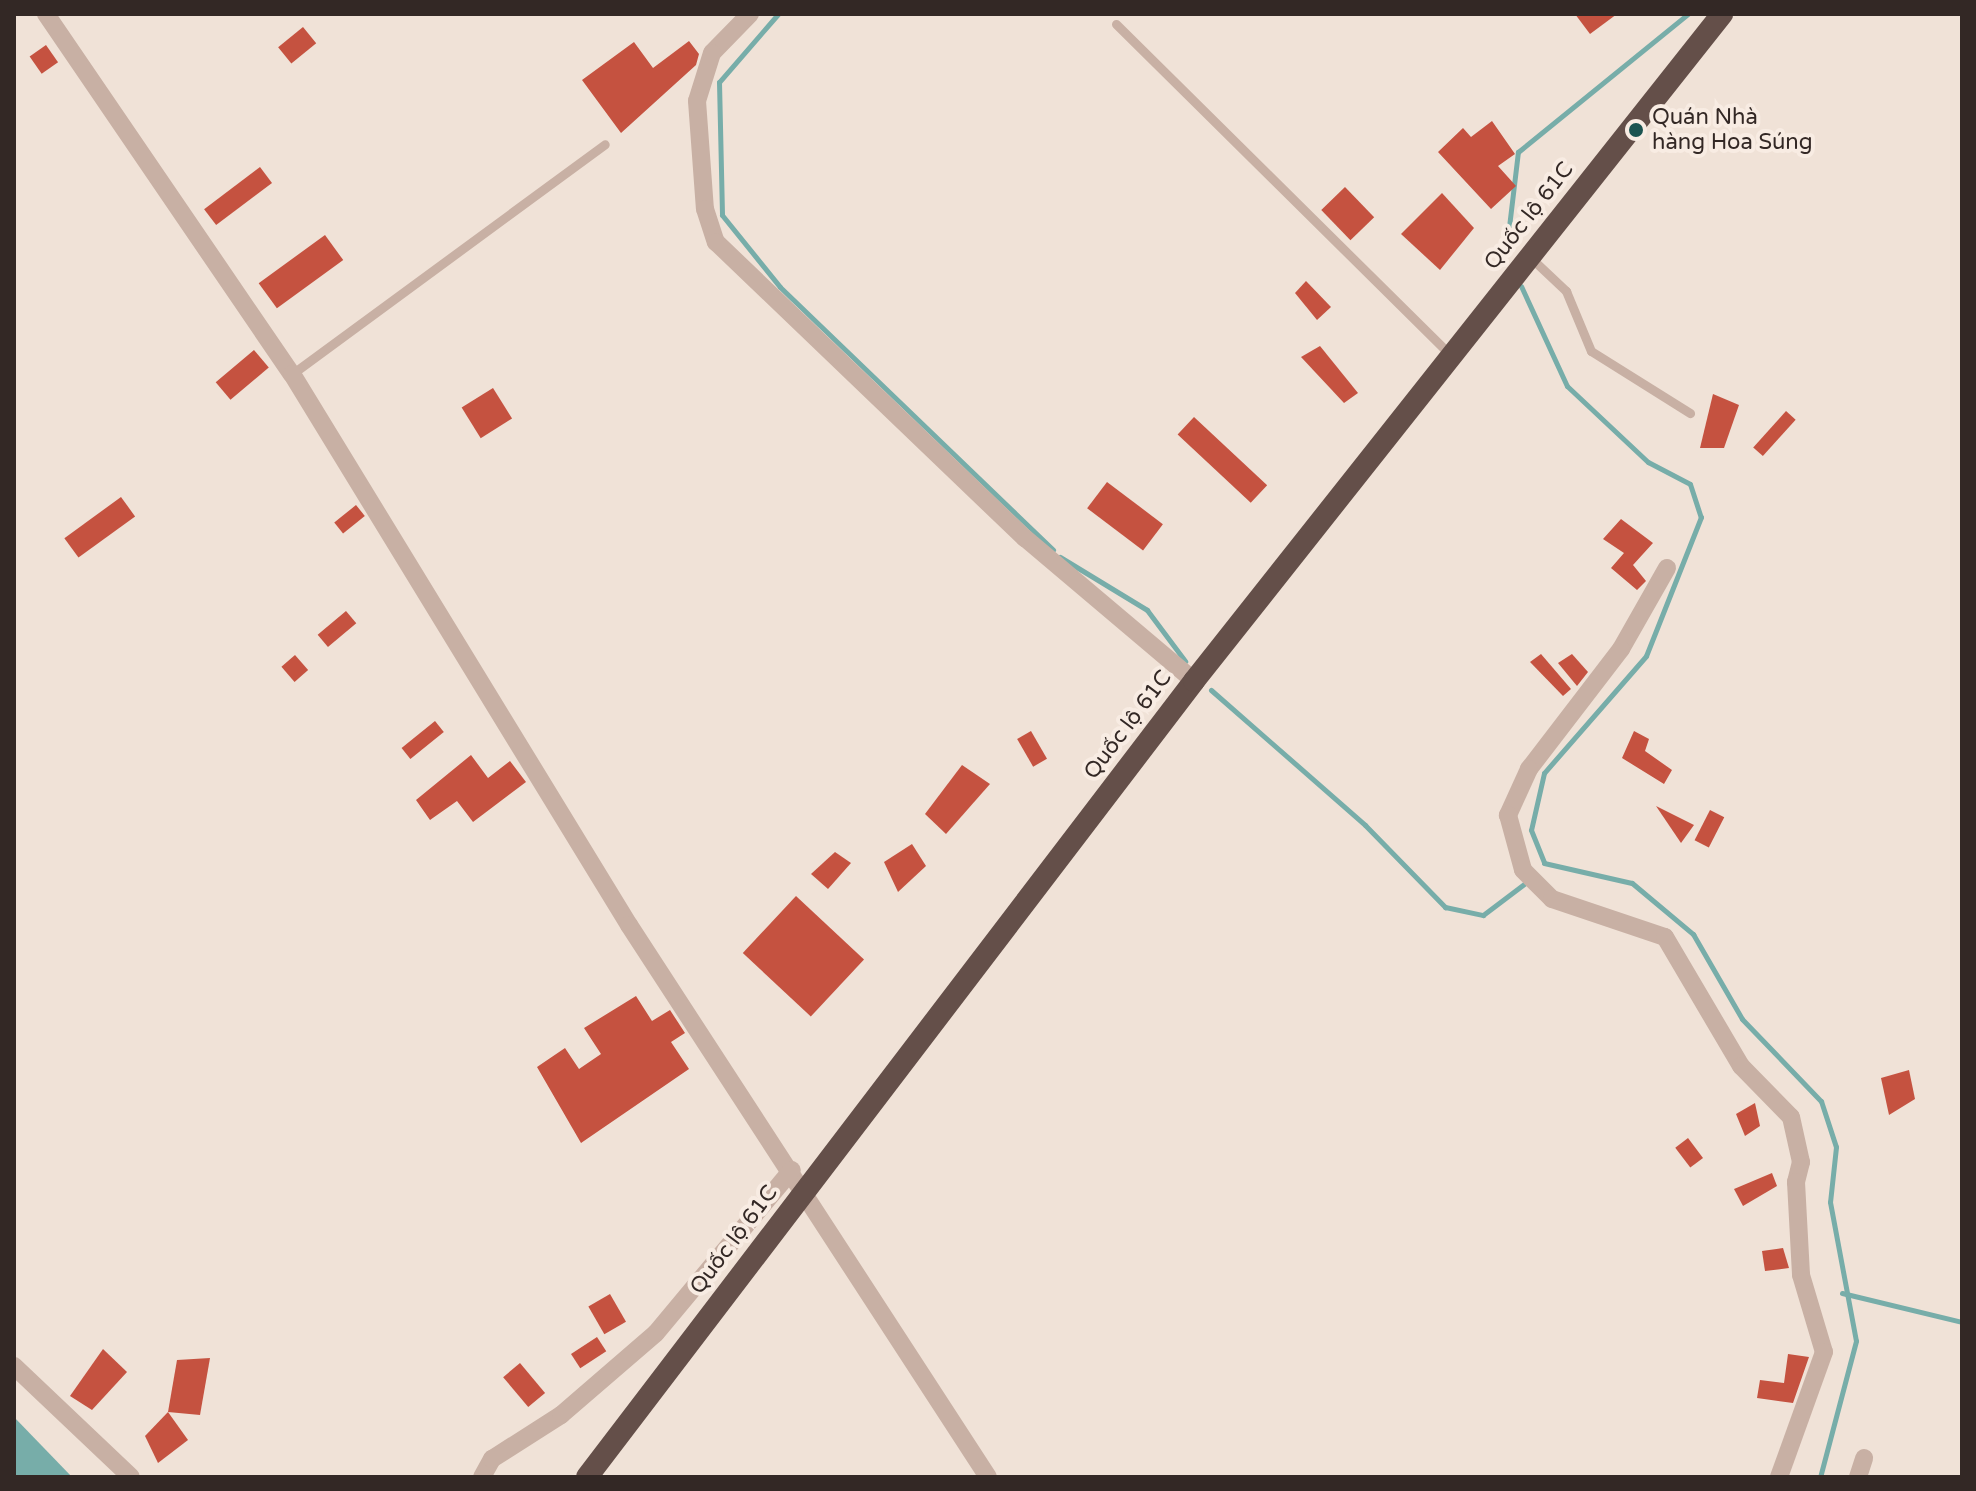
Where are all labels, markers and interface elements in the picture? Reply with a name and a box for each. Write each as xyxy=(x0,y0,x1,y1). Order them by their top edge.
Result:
place label: Quán Nhà hàng Hoa Súng xyxy=(1652,104,1813,156)
marker: Quán Nhà hàng Hoa Súng xyxy=(1627,121,1645,139)
street label: Quốc lộ 61C xyxy=(1479,157,1579,275)
street label: Quốc lộ 61C xyxy=(1079,665,1177,785)
street label: Quốc lộ 61C xyxy=(685,1180,783,1300)

